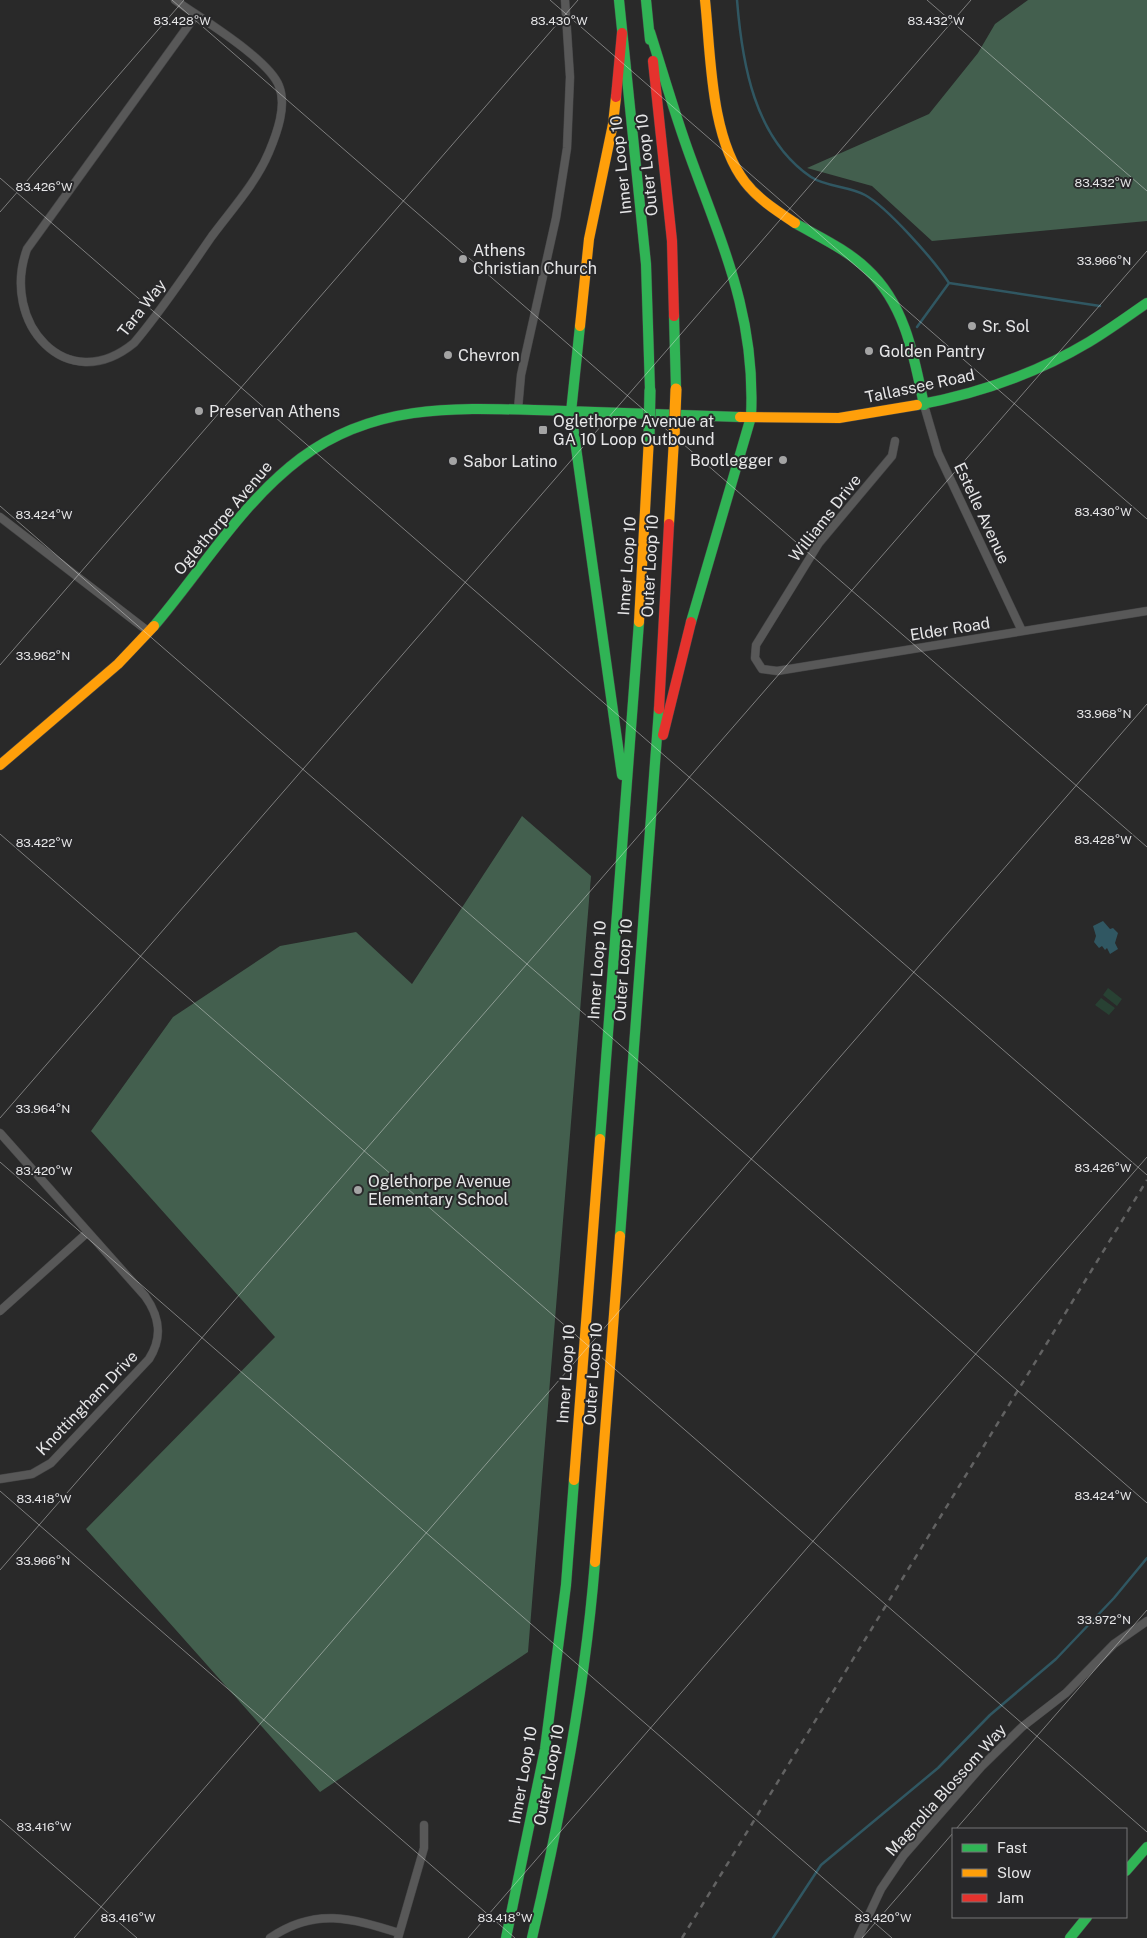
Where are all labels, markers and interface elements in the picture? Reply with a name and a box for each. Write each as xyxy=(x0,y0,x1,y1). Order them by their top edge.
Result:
text: 83.428°W xyxy=(153,14,211,28)
text: 83.430°W xyxy=(530,14,588,28)
text: 83.432°W xyxy=(907,14,965,28)
street label: Outer Loop 10 xyxy=(632,113,662,217)
street label: Inner Loop 10 xyxy=(606,115,636,215)
text: 83.432°W xyxy=(1074,176,1132,190)
text: 83.426°W xyxy=(15,180,73,194)
place label: Athens Christian Church xyxy=(473,241,597,278)
marker: Athens Christian Church xyxy=(457,253,469,265)
text: 33.966°N xyxy=(1077,254,1131,268)
street label: Tara Way xyxy=(114,275,171,340)
place label: Sr. Sol xyxy=(982,317,1030,336)
marker: Sr. Sol xyxy=(966,320,978,332)
place label: Golden Pantry xyxy=(879,342,985,361)
marker: Golden Pantry xyxy=(863,345,875,357)
place label: Chevron xyxy=(458,346,520,365)
marker: Chevron xyxy=(442,349,454,361)
street label: Tallassee Road xyxy=(863,365,977,407)
place label: Preservan Athens xyxy=(209,402,340,421)
marker: Preservan Athens xyxy=(193,405,205,417)
place label: Oglethorpe Avenue at GA 10 Loop Outbound xyxy=(553,412,715,449)
marker: Oglethorpe Avenue at GA 10 Loop Outbound xyxy=(537,424,549,436)
place label: Bootlegger xyxy=(690,451,773,470)
place label: Sabor Latino xyxy=(463,452,557,471)
marker: Bootlegger xyxy=(777,454,789,466)
marker: Sabor Latino xyxy=(447,455,459,467)
street label: Oglethorpe Avenue xyxy=(170,457,276,579)
street label: Estelle Avenue xyxy=(950,459,1014,567)
street label: Williams Drive xyxy=(785,471,865,565)
text: 83.430°W xyxy=(1074,505,1132,519)
text: 83.424°W xyxy=(15,508,73,522)
street label: Outer Loop 10 xyxy=(638,514,662,618)
street label: Inner Loop 10 xyxy=(614,516,640,616)
street label: Elder Road xyxy=(909,613,991,645)
text: 33.962°N xyxy=(16,649,70,663)
text: 33.968°N xyxy=(1077,707,1131,721)
text: 83.428°W xyxy=(1074,833,1132,847)
text: 83.422°W xyxy=(16,836,73,850)
street label: Outer Loop 10 xyxy=(610,918,636,1022)
street label: Inner Loop 10 xyxy=(584,920,610,1020)
text: 33.964°N xyxy=(16,1102,70,1116)
text: 83.426°W xyxy=(1074,1161,1132,1175)
text: 83.420°W xyxy=(16,1164,73,1178)
place label: Oglethorpe Avenue Elementary School xyxy=(368,1172,511,1209)
marker: Oglethorpe Avenue Elementary School xyxy=(352,1184,364,1196)
street label: Outer Loop 10 xyxy=(580,1322,606,1426)
street label: Inner Loop 10 xyxy=(553,1324,579,1424)
street label: Knottingham Drive xyxy=(32,1347,142,1459)
text: 83.424°W xyxy=(1074,1489,1132,1503)
text: 83.418°W xyxy=(16,1492,72,1506)
text: 33.966°N xyxy=(16,1554,70,1568)
text: 33.972°N xyxy=(1077,1613,1131,1627)
street label: Magnolia Blossom Way xyxy=(882,1720,1011,1860)
street label: Outer Loop 10 xyxy=(530,1722,568,1827)
street label: Inner Loop 10 xyxy=(505,1724,541,1825)
text: 83.416°W xyxy=(17,1820,72,1834)
legend xyxy=(952,1828,1127,1918)
text: Fast xyxy=(997,1839,1027,1856)
text: Slow xyxy=(997,1864,1032,1881)
text: Jam xyxy=(997,1889,1024,1906)
text: 83.416°W xyxy=(101,1911,156,1925)
text: 83.418°W xyxy=(477,1911,533,1925)
text: 83.420°W xyxy=(855,1911,912,1925)

